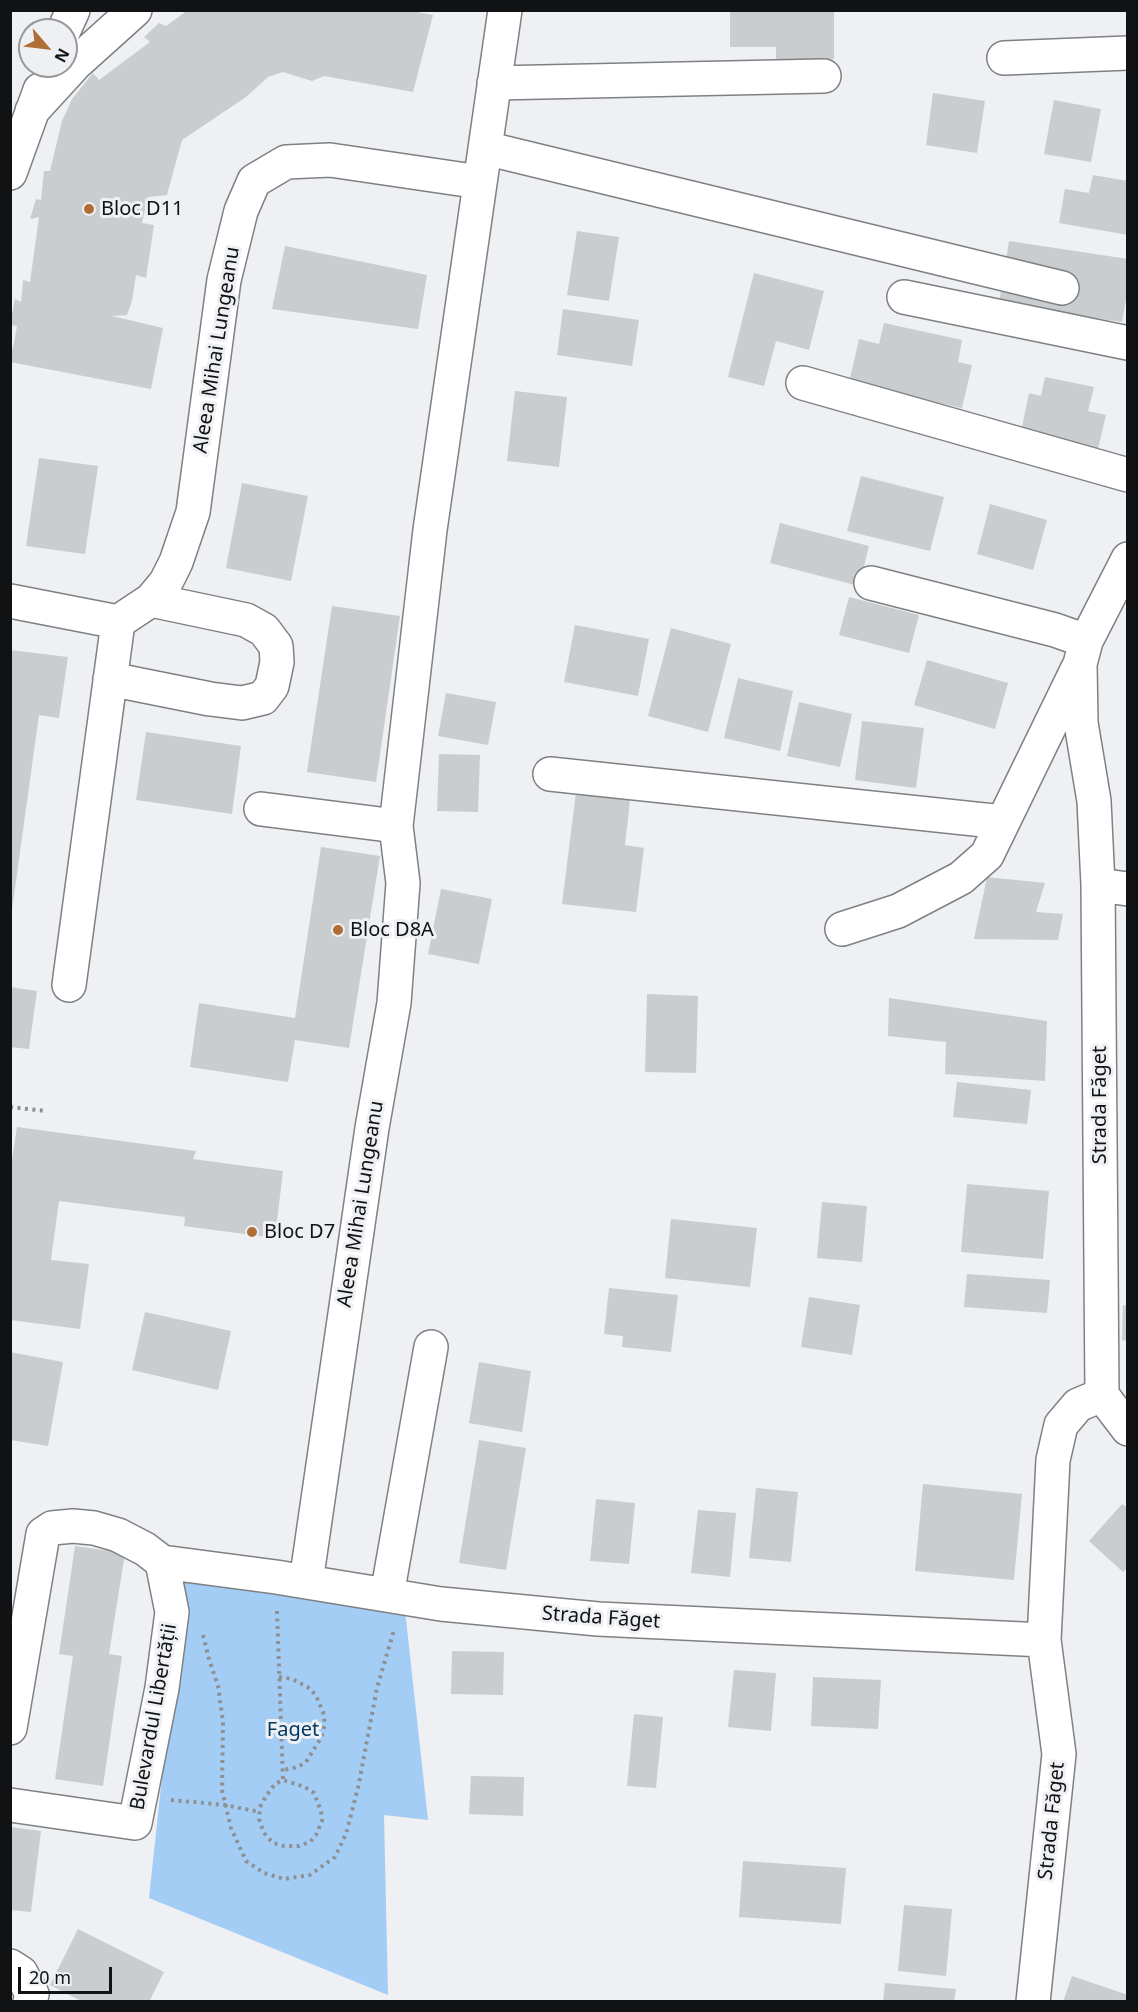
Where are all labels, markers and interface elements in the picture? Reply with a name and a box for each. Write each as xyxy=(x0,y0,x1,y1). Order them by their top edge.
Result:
north arrow xyxy=(18,18,78,78)
text: N xyxy=(49,45,75,66)
place label: Bloc D11 xyxy=(101,197,184,221)
marker: Bloc D11 xyxy=(82,202,96,216)
street label: Aleea Mihai Lungeanu xyxy=(189,245,245,455)
place label: Bloc D8A xyxy=(350,918,434,942)
marker: Bloc D8A xyxy=(331,923,345,937)
street label: Strada Făget xyxy=(1088,1046,1112,1164)
street label: Aleea Mihai Lungeanu xyxy=(333,1099,389,1309)
place label: Bloc D7 xyxy=(264,1220,335,1244)
marker: Bloc D7 xyxy=(245,1225,259,1239)
street label: Strada Făget xyxy=(541,1602,661,1634)
street label: Bulevardul Libertății xyxy=(126,1622,182,1812)
park label: Faget xyxy=(267,1718,319,1742)
street label: Strada Făget xyxy=(1034,1761,1070,1881)
scale bar xyxy=(21,1955,116,1993)
text: 20 m xyxy=(29,1965,71,1989)

